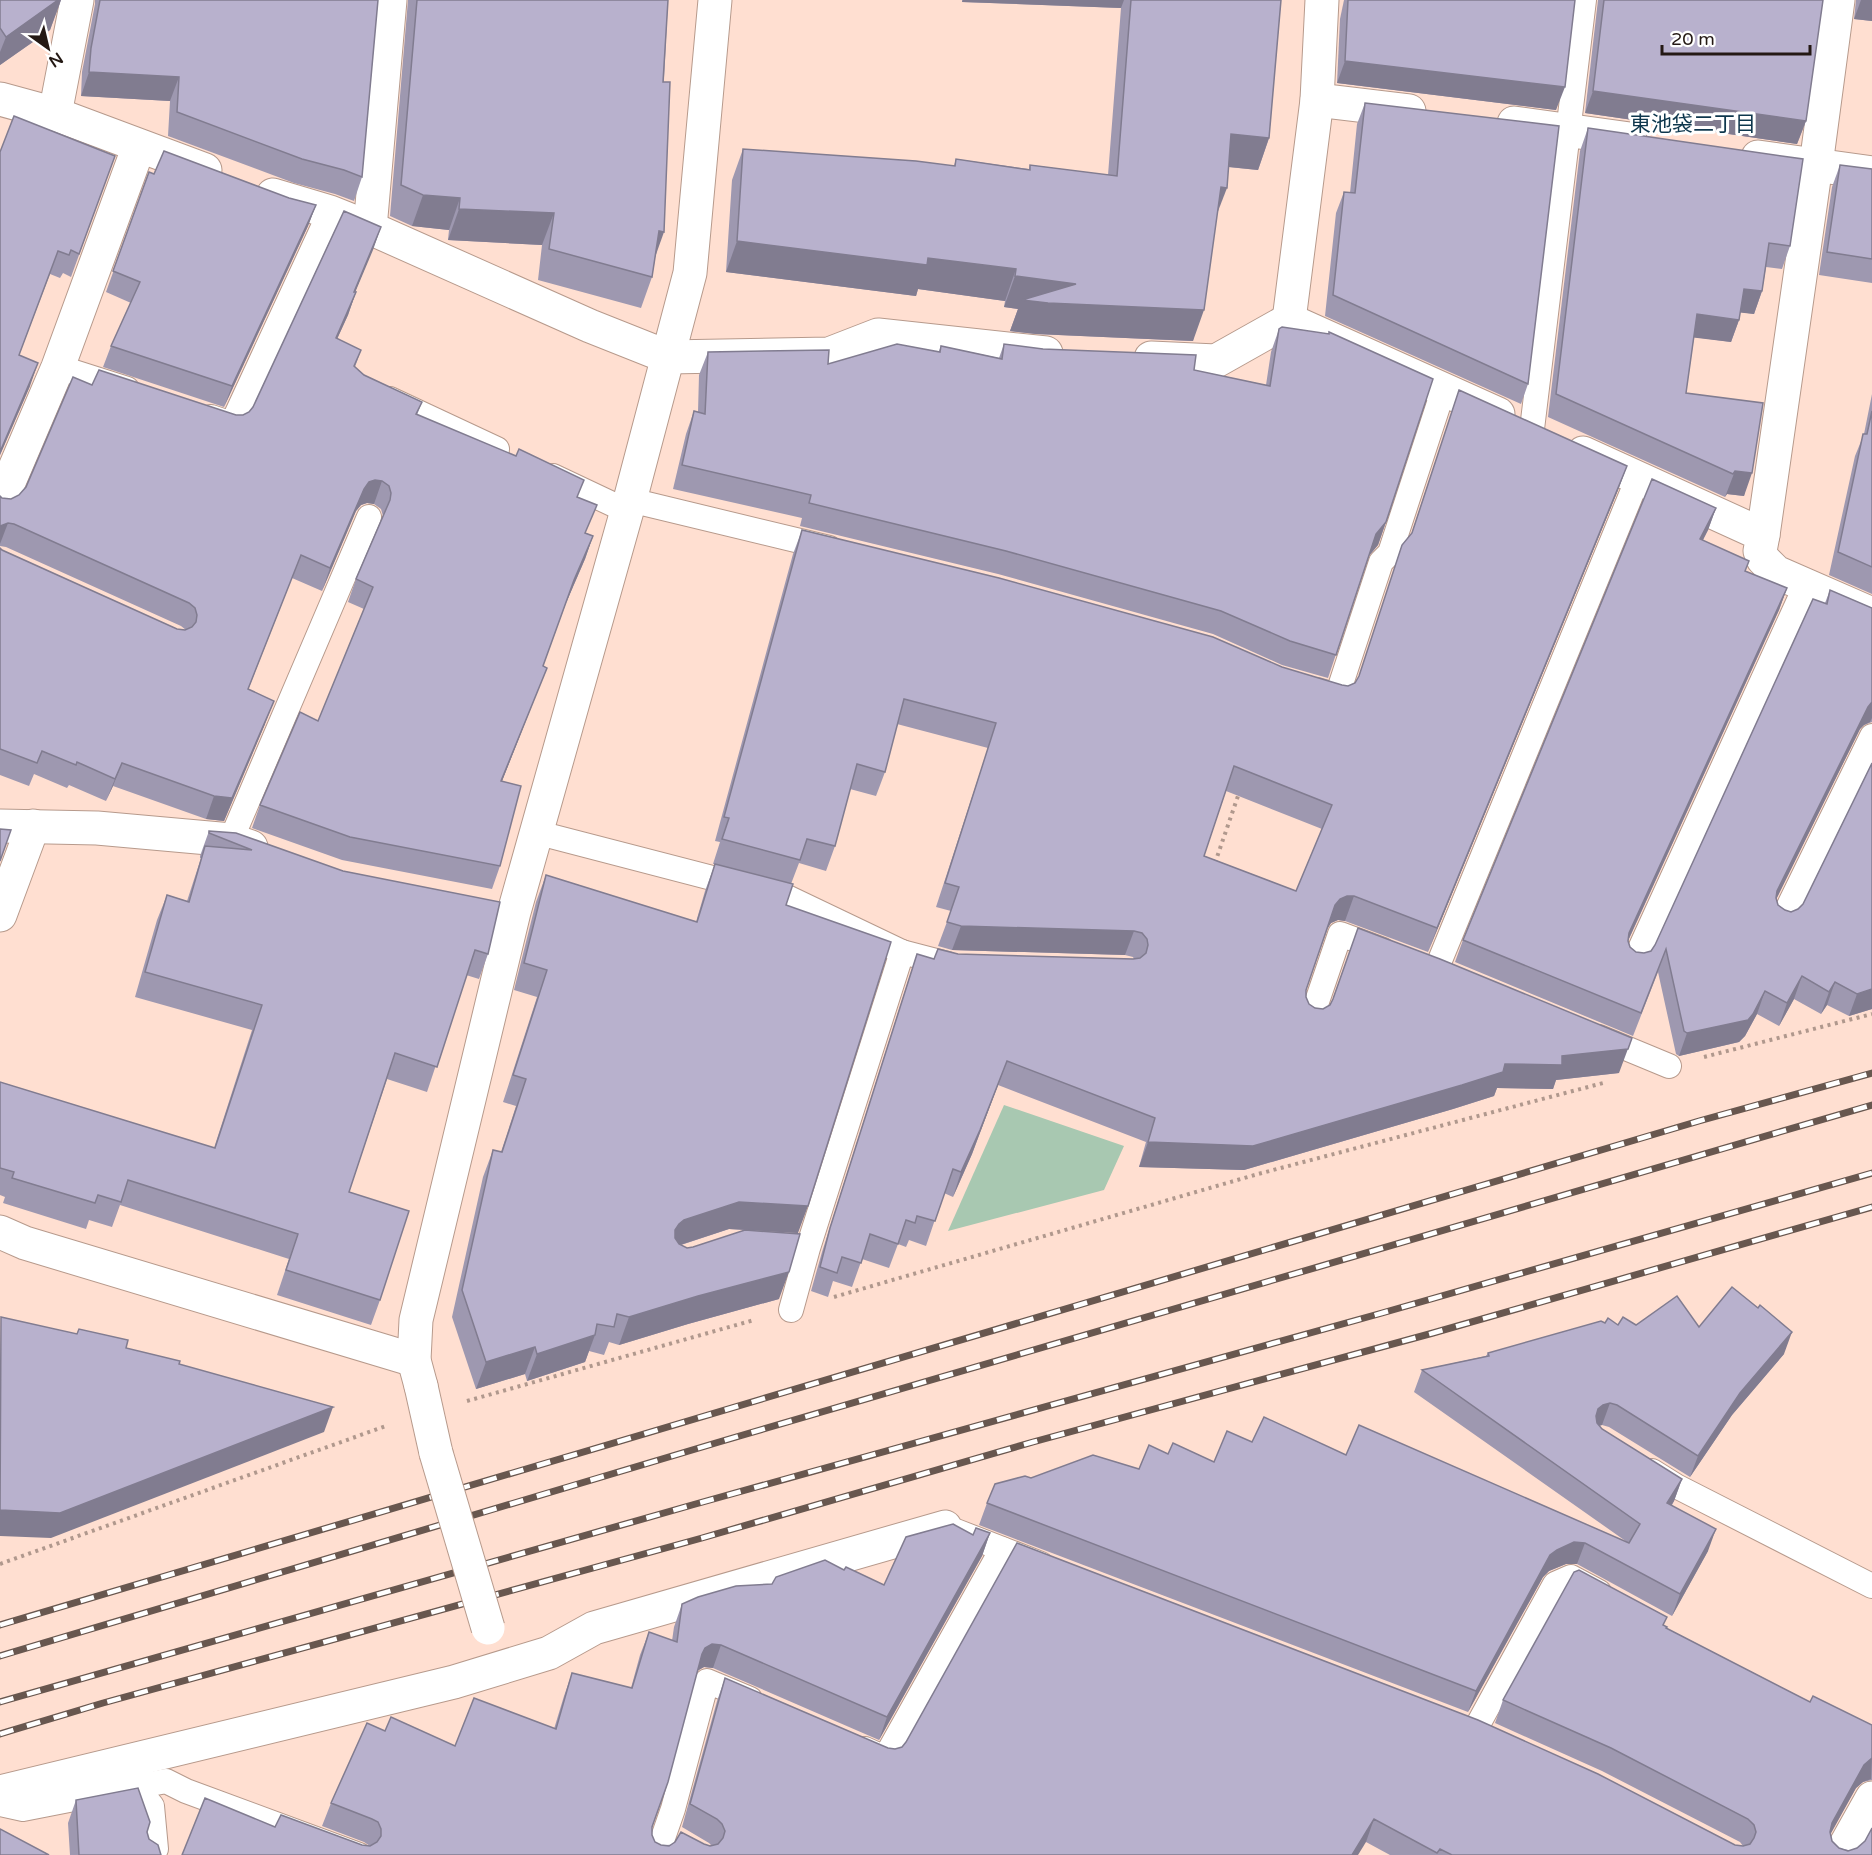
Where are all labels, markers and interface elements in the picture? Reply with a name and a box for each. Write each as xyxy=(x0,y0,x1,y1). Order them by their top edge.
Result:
north arrow xyxy=(18,18,78,78)
scale bar xyxy=(1662,18,1810,56)
text: 20 m xyxy=(1671,28,1715,50)
text: N xyxy=(45,48,67,71)
district label: 東池袋二丁目 xyxy=(1630,112,1756,137)

